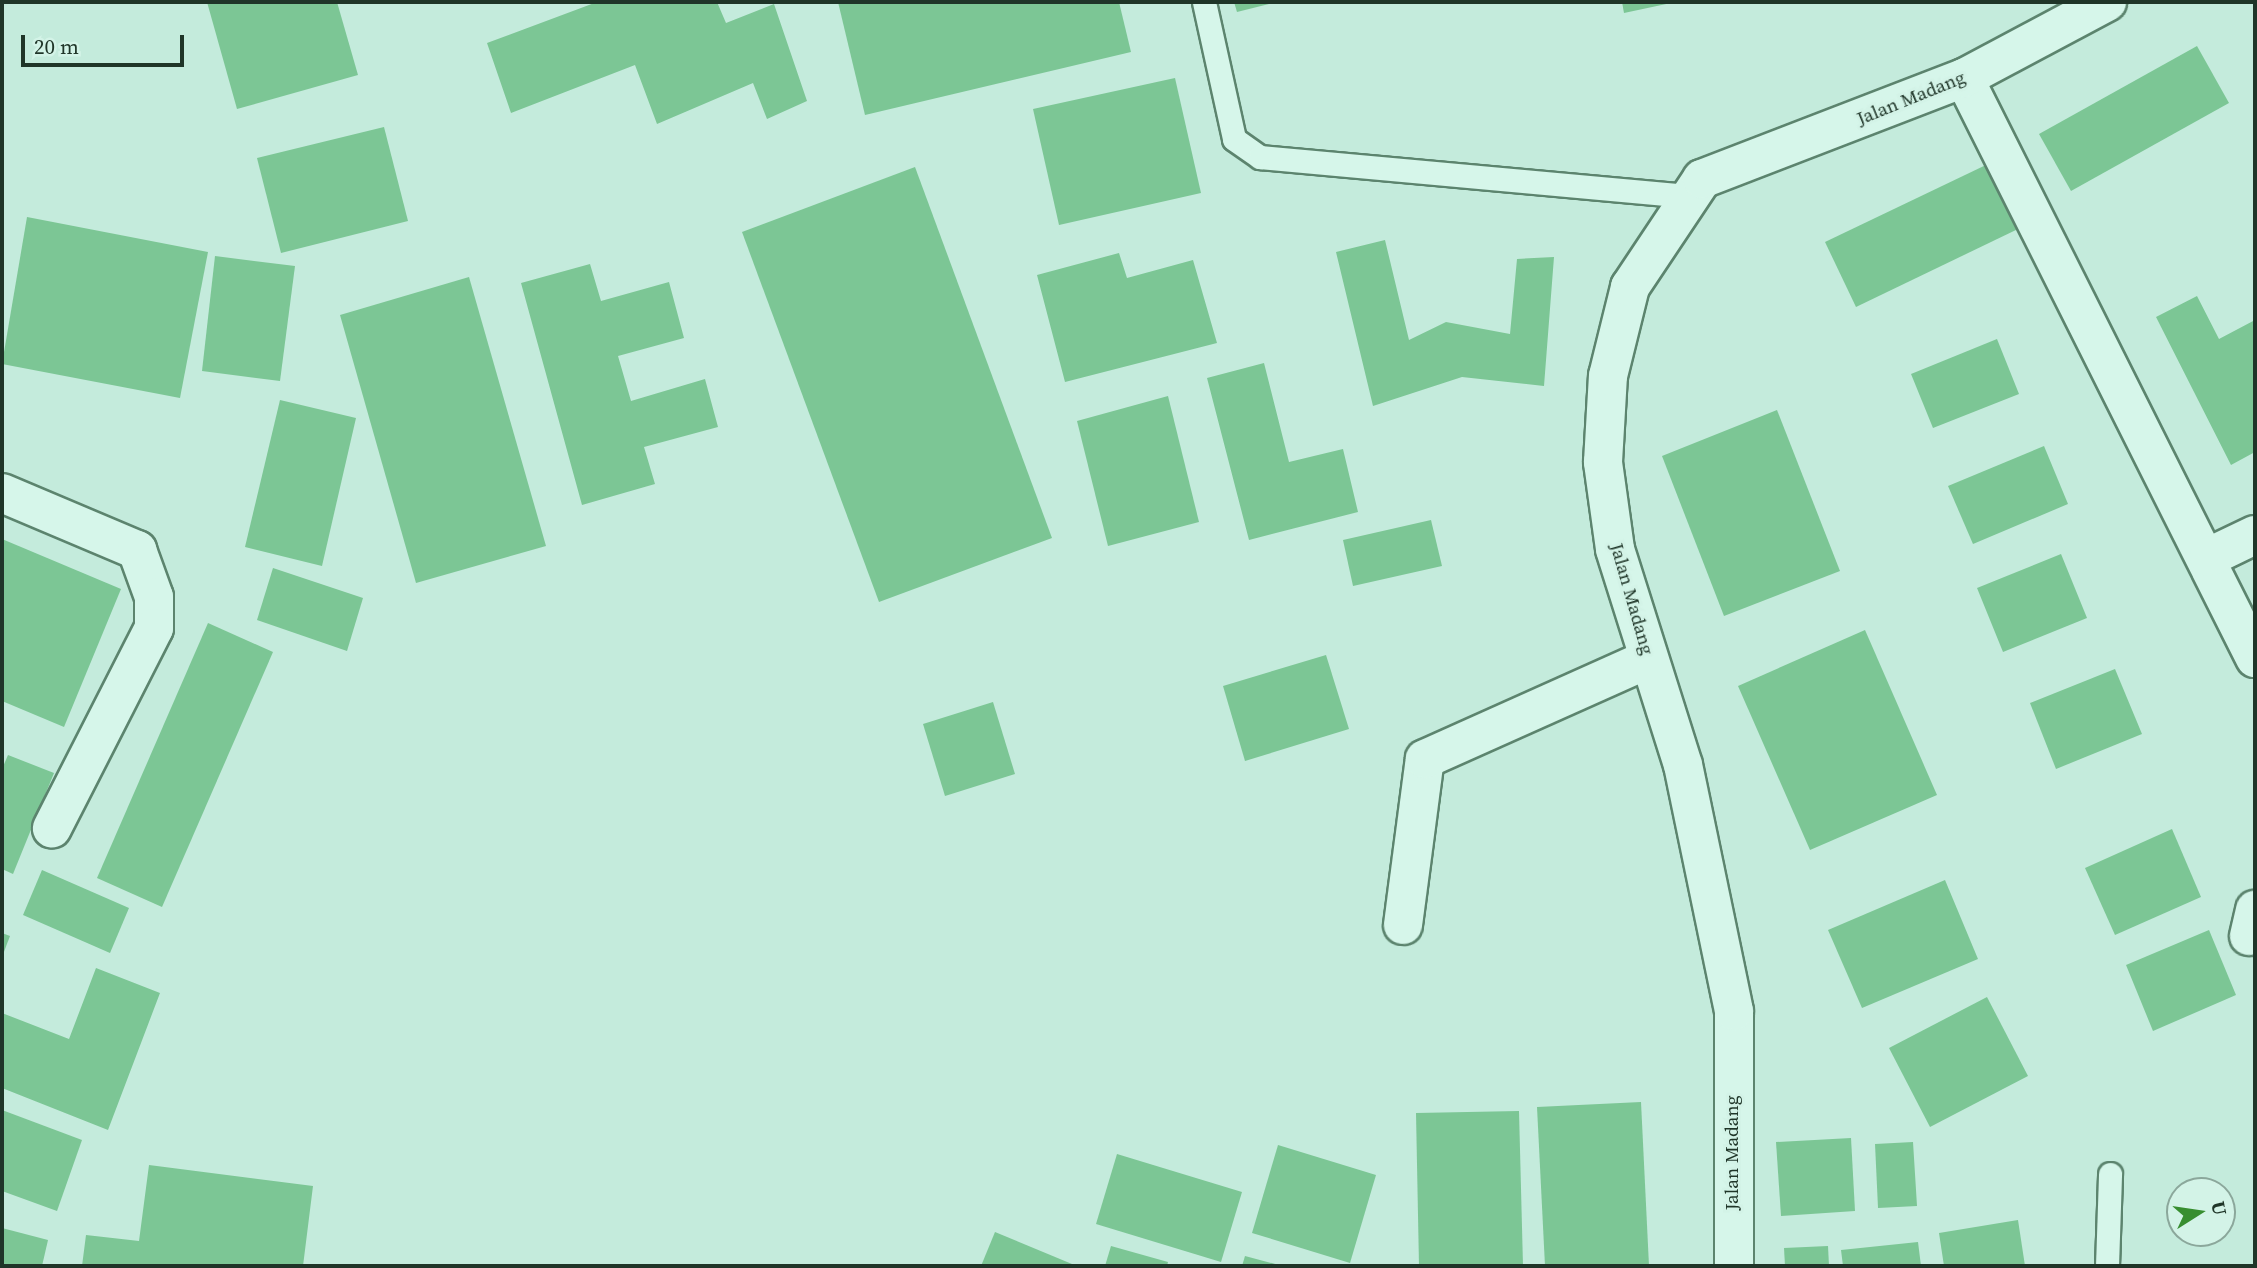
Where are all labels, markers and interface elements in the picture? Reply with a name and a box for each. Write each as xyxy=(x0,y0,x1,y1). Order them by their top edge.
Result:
scale bar xyxy=(24,21,187,65)
text: 20 m xyxy=(34,32,79,61)
street label: Jalan Madang xyxy=(1853,66,1969,130)
street label: Jalan Madang xyxy=(1605,540,1659,658)
street label: Jalan Madang xyxy=(1721,1095,1743,1211)
north arrow xyxy=(2166,1177,2236,1247)
text: U xyxy=(2205,1199,2234,1218)

